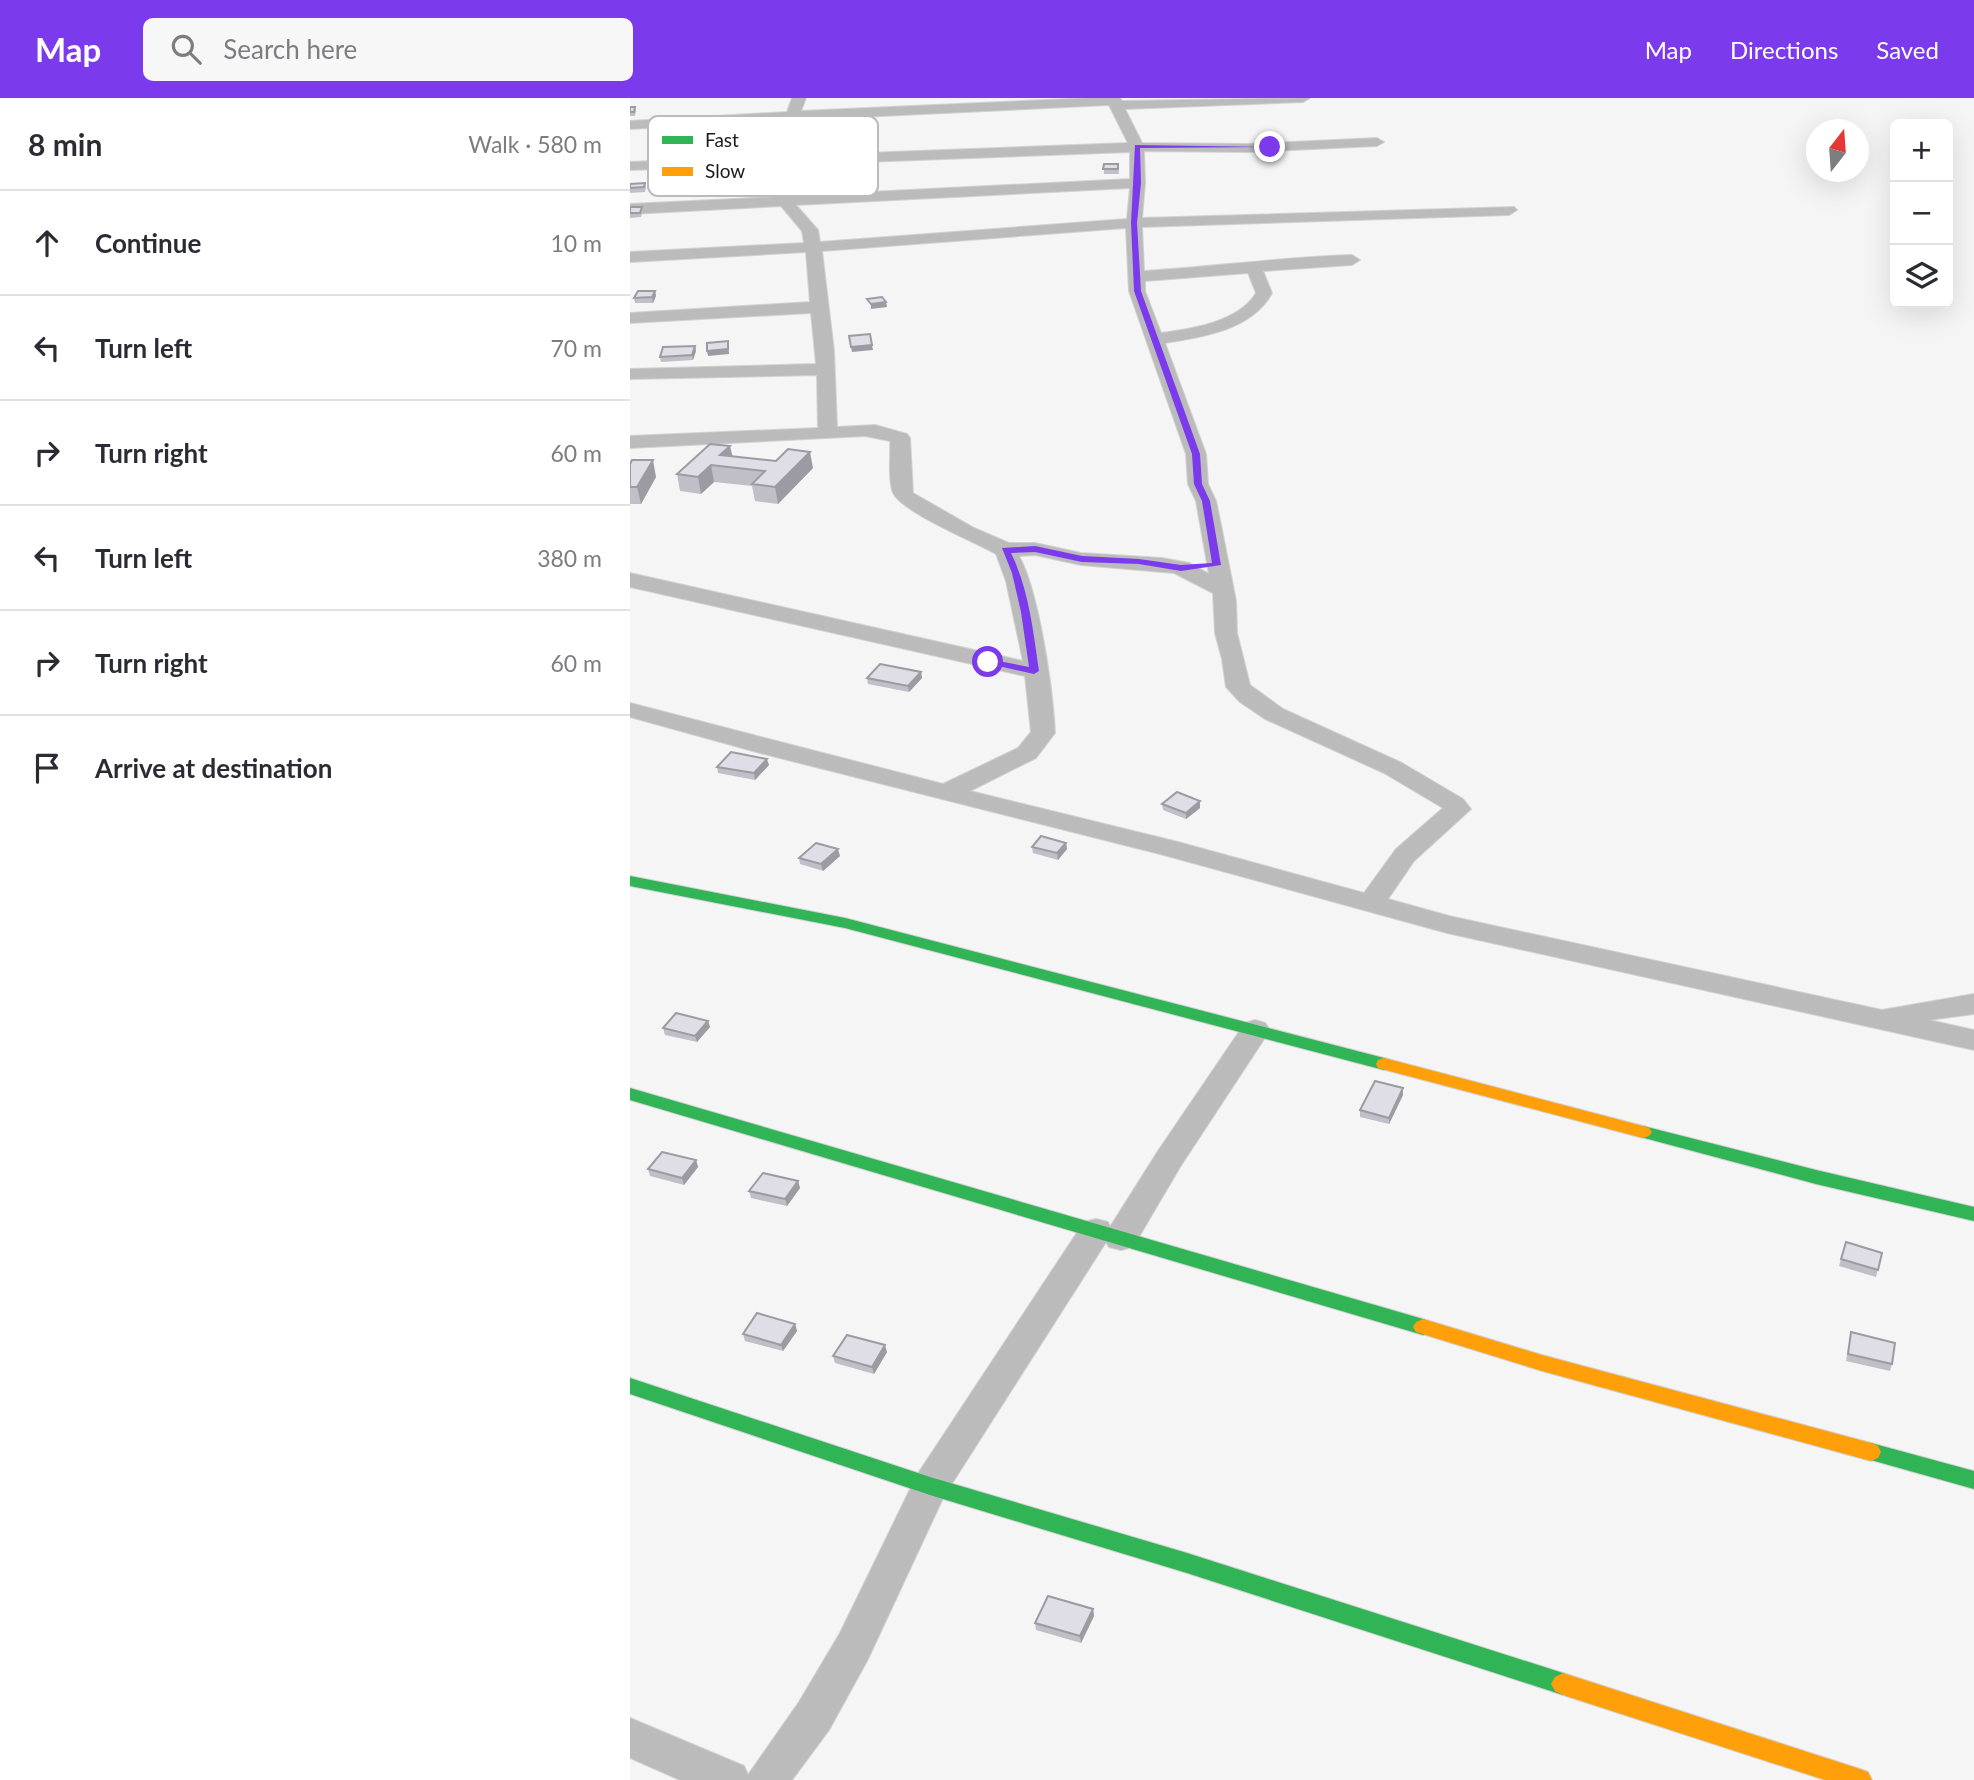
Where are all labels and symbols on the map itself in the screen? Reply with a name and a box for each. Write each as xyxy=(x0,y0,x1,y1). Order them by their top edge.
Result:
legend xyxy=(648,116,878,196)
north arrow xyxy=(1806,119,1869,182)
text: Fast xyxy=(705,128,739,151)
route end xyxy=(1254,131,1285,162)
text: Slow xyxy=(705,159,745,182)
route start xyxy=(972,646,1003,677)

